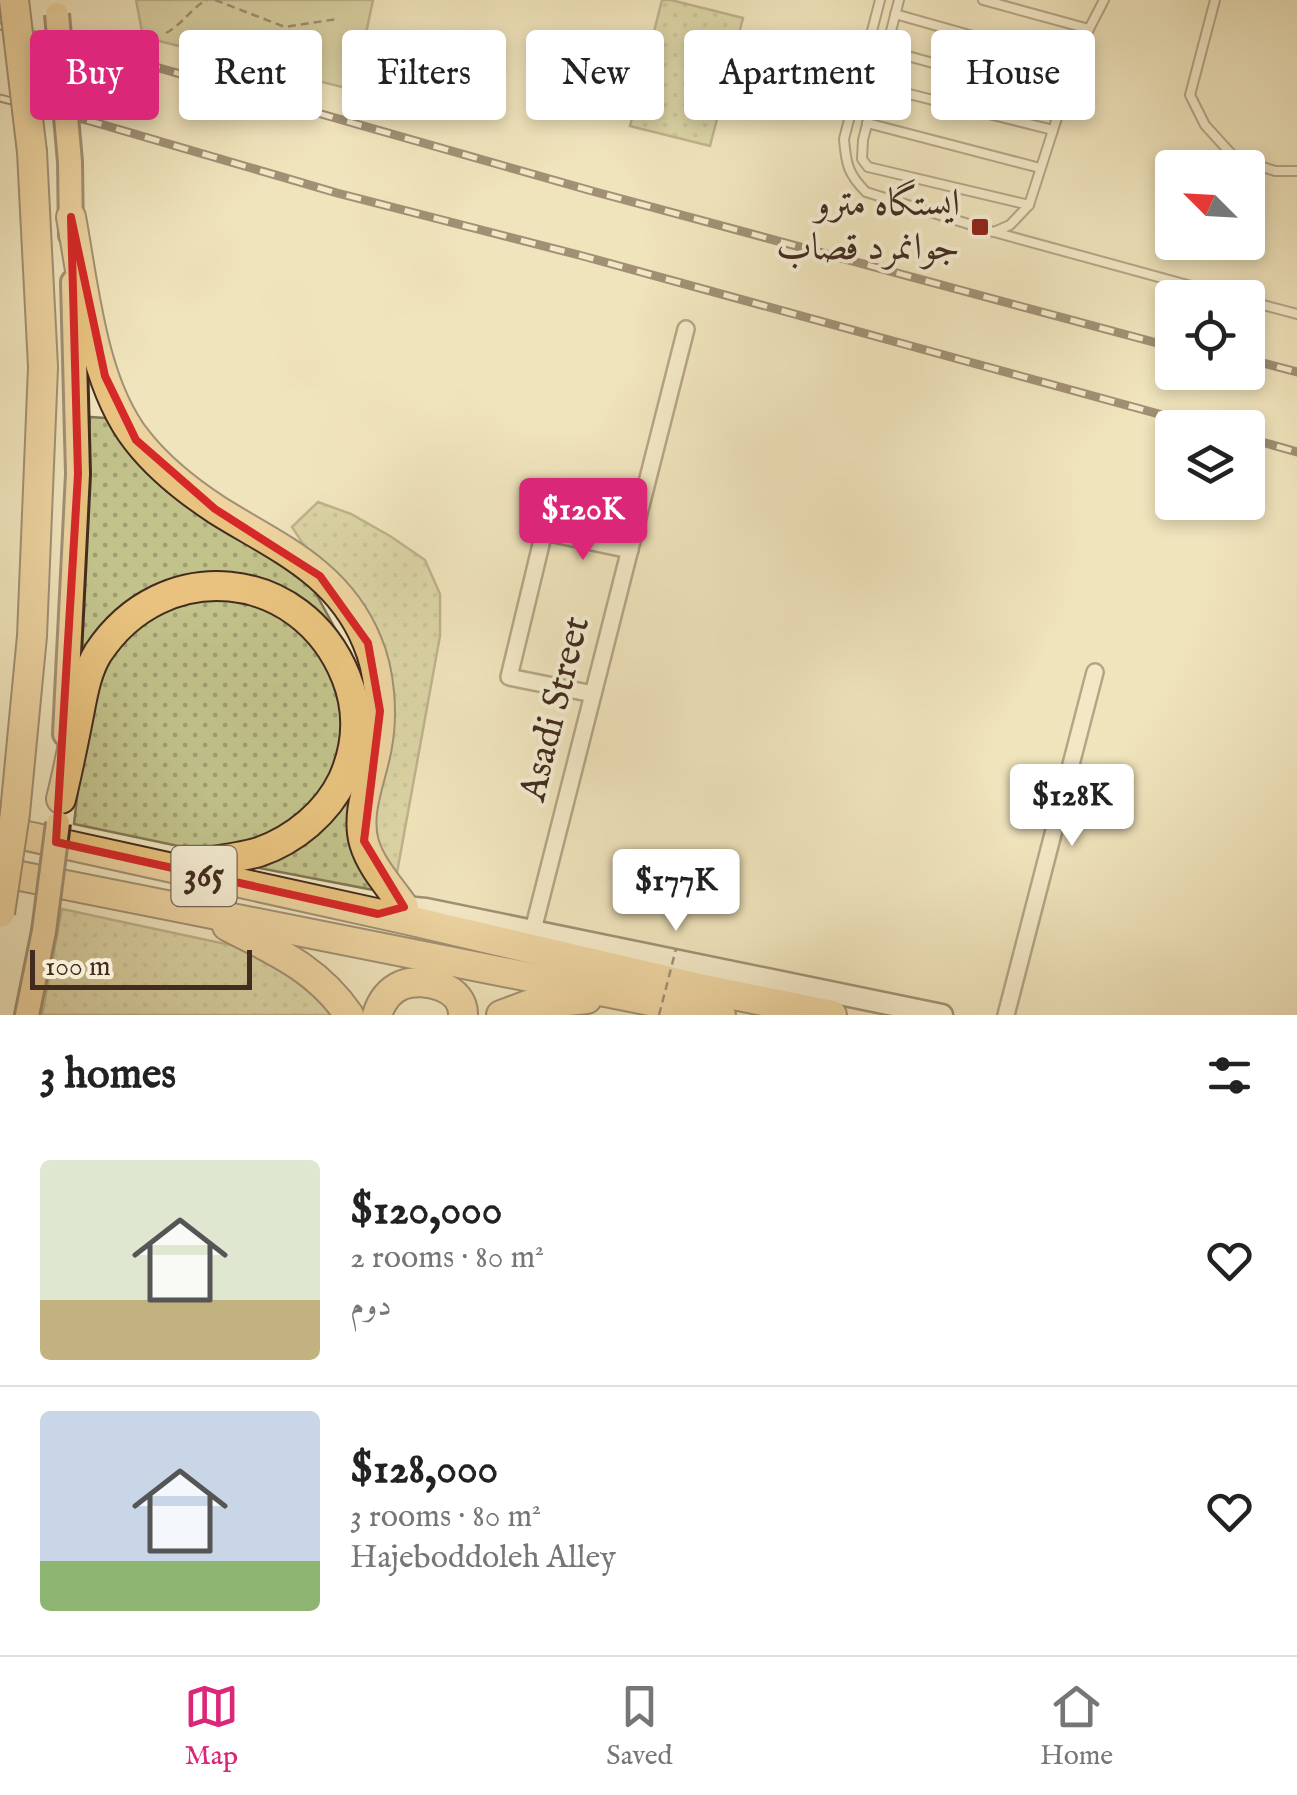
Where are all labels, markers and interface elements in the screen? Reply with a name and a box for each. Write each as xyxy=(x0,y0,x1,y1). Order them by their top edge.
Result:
chip: Buy xyxy=(30,30,159,120)
chip: Rent xyxy=(179,30,322,120)
chip: Filters xyxy=(342,30,506,120)
chip: New xyxy=(526,30,664,120)
chip: Apartment xyxy=(684,30,911,120)
chip: House xyxy=(931,30,1095,120)
north arrow xyxy=(1155,150,1265,260)
map controls xyxy=(1155,150,1265,520)
place label: ایستگاه مترو جوانمرد قصاب xyxy=(776,178,960,273)
marker: ایستگاه مترو جوانمرد قصاب xyxy=(969,216,991,238)
button: locate xyxy=(1155,280,1265,390)
button: layers xyxy=(1155,410,1265,520)
pin: $120K xyxy=(513,478,653,563)
text: $120K xyxy=(541,490,625,531)
street label: Asadi Street xyxy=(510,612,602,807)
pin: $128K xyxy=(1002,764,1142,849)
text: $128K xyxy=(1032,776,1112,817)
road number: 365 xyxy=(172,846,236,906)
pin: $177K xyxy=(606,849,746,934)
text: $177K xyxy=(635,861,717,902)
scale bar xyxy=(30,945,252,990)
text: 100 m xyxy=(45,950,111,985)
icon: filters xyxy=(1202,1048,1257,1103)
text: 3 homes xyxy=(40,1049,176,1102)
text: $120,000 xyxy=(350,1185,502,1238)
icon: home xyxy=(120,1200,240,1320)
icon: heart xyxy=(1202,1233,1257,1288)
text: 2 rooms · 80 m² xyxy=(350,1238,544,1279)
text: دوم xyxy=(350,1286,392,1327)
text: $128,000 xyxy=(350,1444,498,1497)
icon: home xyxy=(120,1451,240,1571)
icon: heart xyxy=(1202,1484,1257,1539)
text: 3 rooms · 80 m² xyxy=(350,1497,541,1538)
text: Hajeboddoleh Alley xyxy=(350,1538,616,1579)
tab: Map xyxy=(184,1679,239,1774)
tab: Saved xyxy=(606,1679,673,1774)
tab: Home xyxy=(1040,1679,1113,1774)

